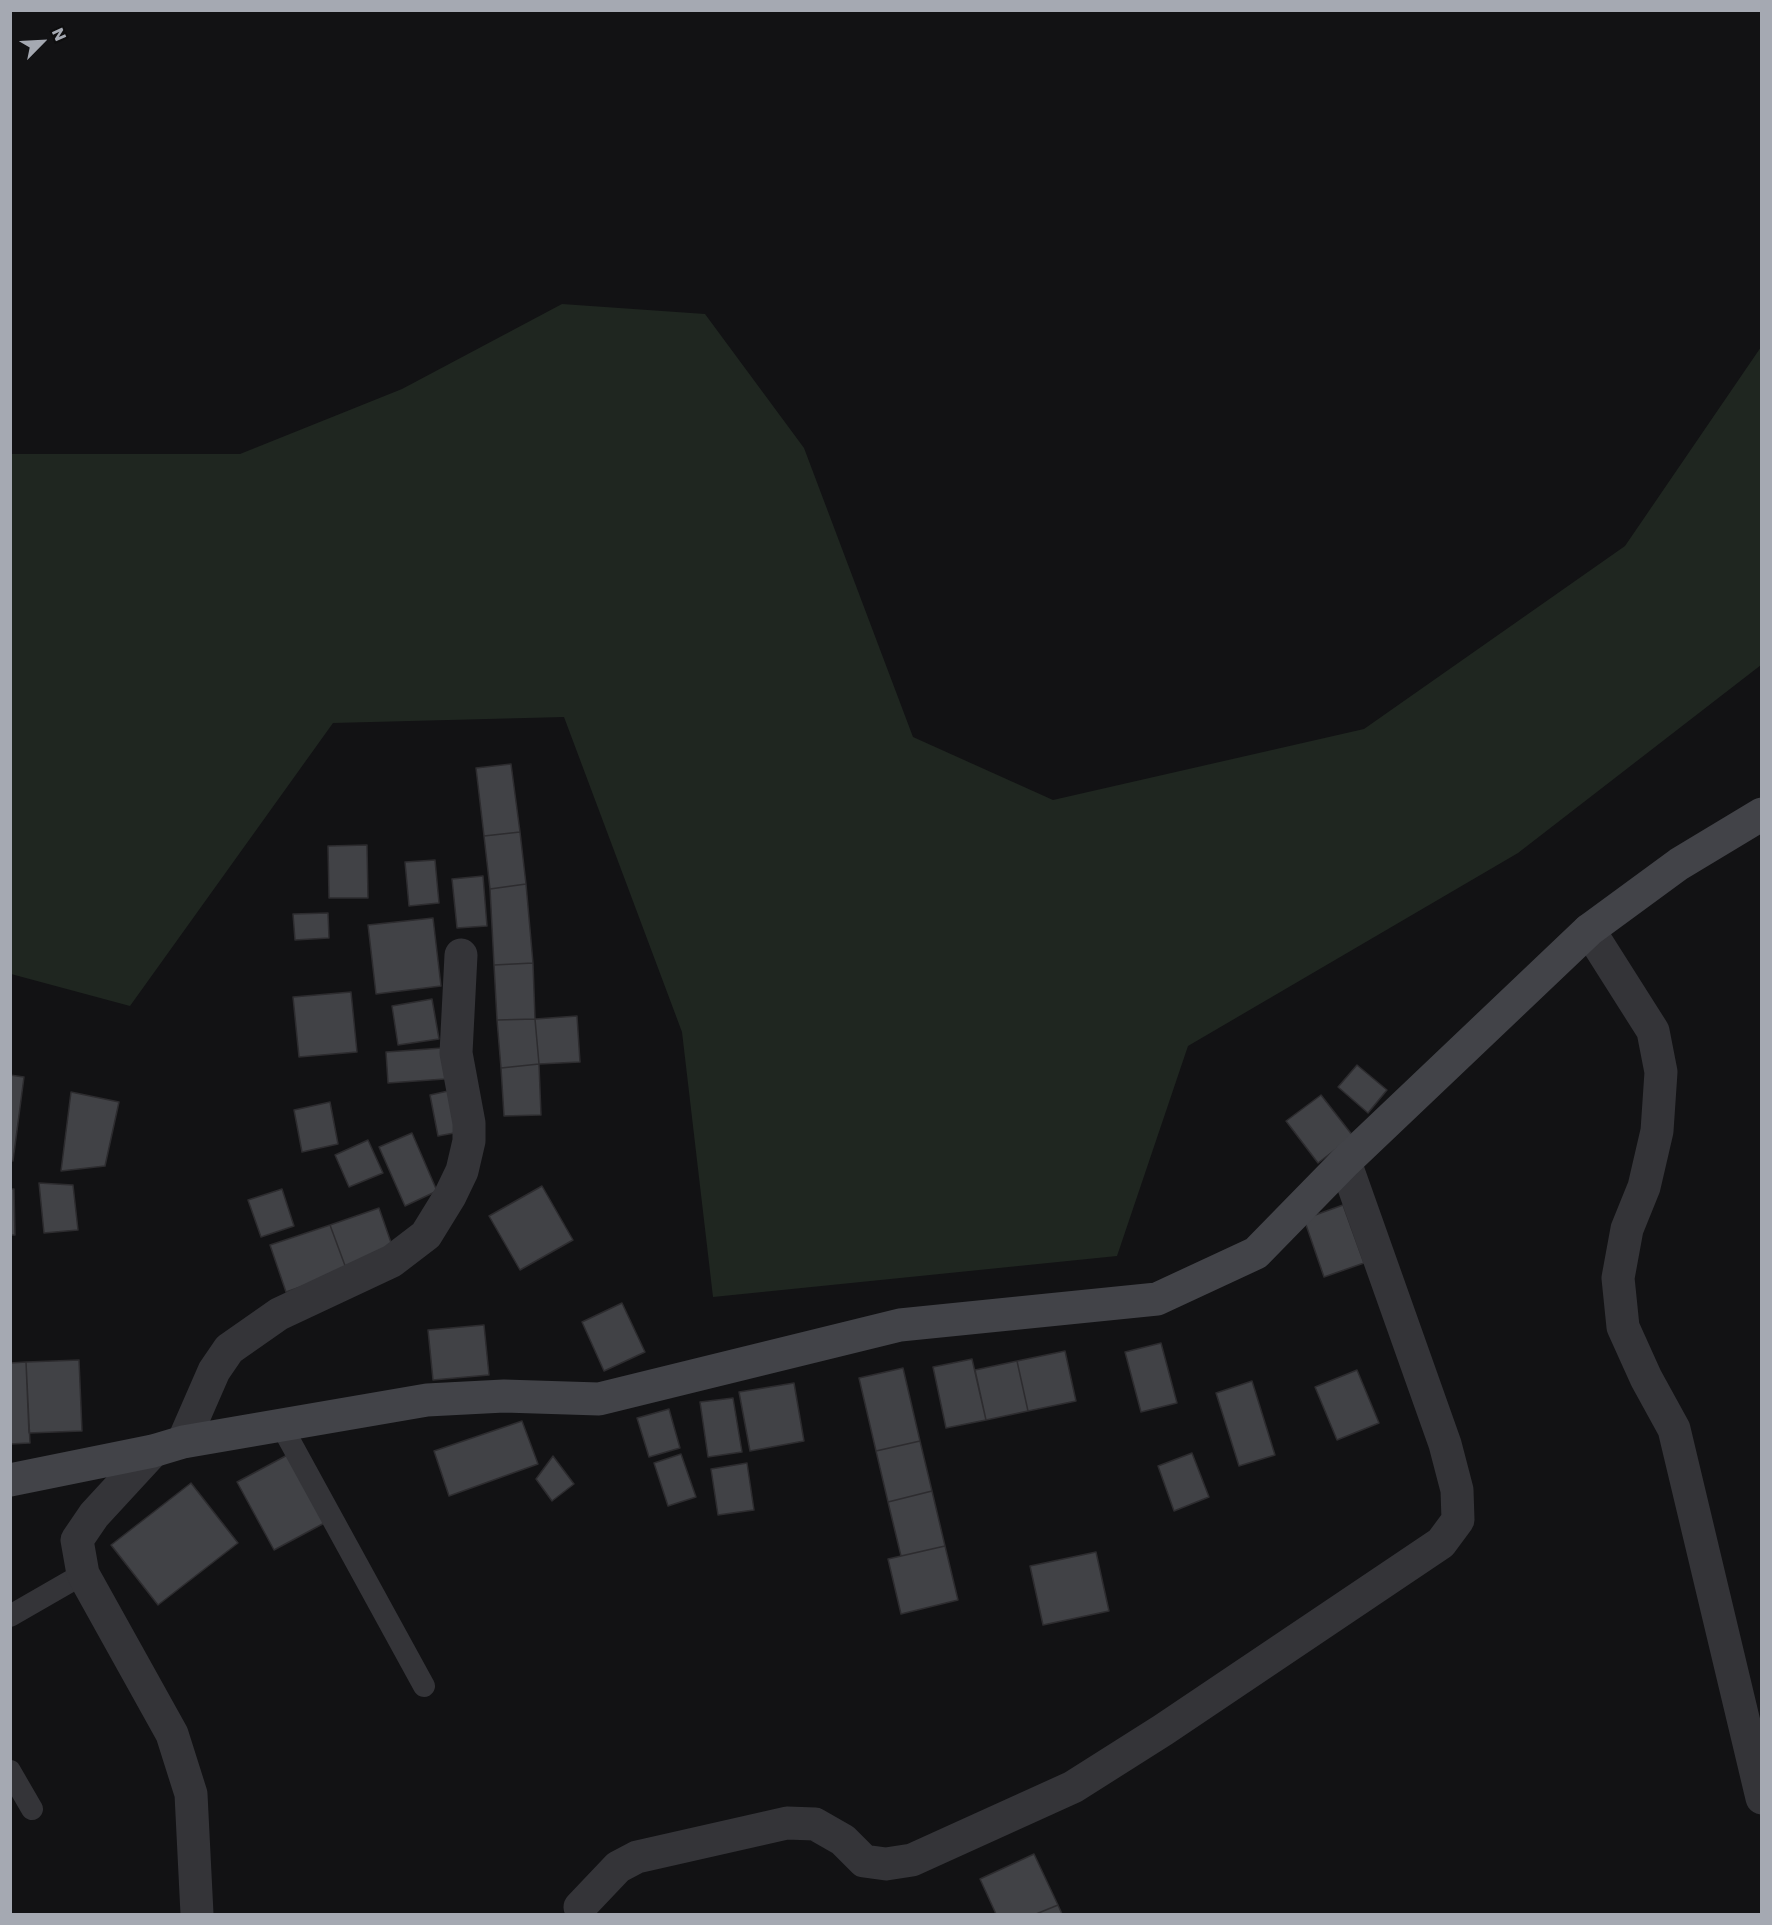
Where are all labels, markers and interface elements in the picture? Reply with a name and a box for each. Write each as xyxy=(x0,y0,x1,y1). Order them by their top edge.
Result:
north arrow xyxy=(12,12,72,72)
text: N xyxy=(46,24,72,45)

